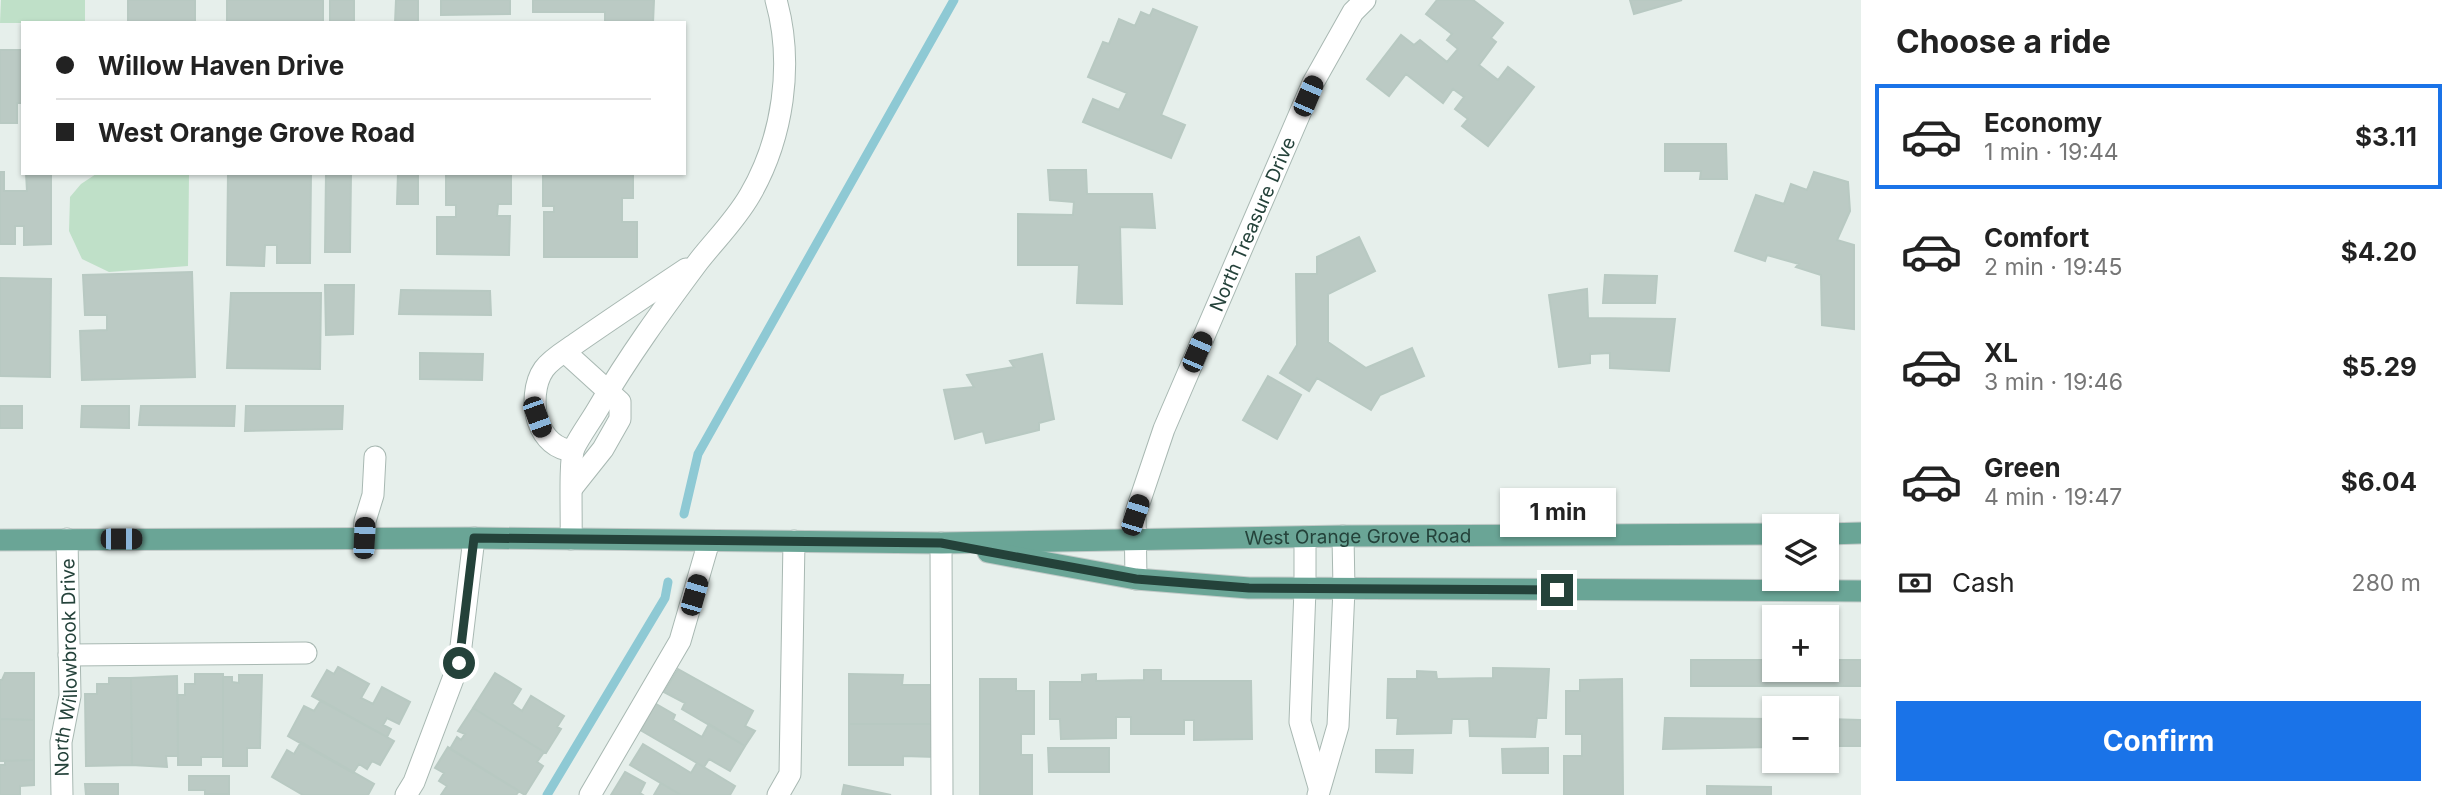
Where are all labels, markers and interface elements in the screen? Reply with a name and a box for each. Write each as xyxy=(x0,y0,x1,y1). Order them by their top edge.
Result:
text: Choose a ride xyxy=(1896,22,2111,61)
text: Willow Haven Drive xyxy=(98,50,344,81)
car xyxy=(1291,73,1326,119)
icon: car xyxy=(1900,105,1963,168)
text: Economy xyxy=(1984,107,2102,138)
text: West Orange Grove Road xyxy=(98,117,415,148)
text: $3.11 xyxy=(2355,121,2417,152)
street label: North Treasure Drive xyxy=(1205,133,1300,315)
text: 1 min · 19:44 xyxy=(1984,138,2119,166)
icon: car xyxy=(1900,220,1963,283)
text: Comfort xyxy=(1984,222,2089,253)
text: $4.20 xyxy=(2341,236,2417,267)
text: 2 min · 19:45 xyxy=(1984,253,2122,281)
car xyxy=(1180,329,1215,375)
icon: car xyxy=(1900,335,1963,398)
text: XL xyxy=(1984,337,2018,368)
text: $5.29 xyxy=(2342,351,2417,382)
text: 3 min · 19:46 xyxy=(1984,368,2123,396)
car xyxy=(520,394,555,440)
icon: car xyxy=(1900,450,1963,513)
text: Green xyxy=(1984,452,2061,483)
text: $6.04 xyxy=(2341,466,2417,497)
text: 4 min · 19:47 xyxy=(1984,483,2122,511)
callout: 1 min xyxy=(1499,489,1615,538)
car xyxy=(1119,492,1152,538)
text: 1 min xyxy=(1530,498,1586,526)
map controls xyxy=(1762,514,1839,773)
button: layers xyxy=(1762,514,1839,591)
car xyxy=(353,516,376,560)
street label: West Orange Grove Road xyxy=(1244,524,1471,549)
car xyxy=(101,529,143,550)
street label: North Willowbrook Drive xyxy=(49,558,82,777)
icon: cash xyxy=(1896,564,1934,602)
text: Cash xyxy=(1952,567,2015,598)
text: 280 m xyxy=(2352,569,2421,597)
car xyxy=(679,572,710,618)
route end xyxy=(1541,574,1573,606)
button: + xyxy=(1762,605,1839,682)
route start xyxy=(443,647,475,679)
button: − xyxy=(1762,696,1839,773)
button: Confirm xyxy=(1896,701,2421,781)

